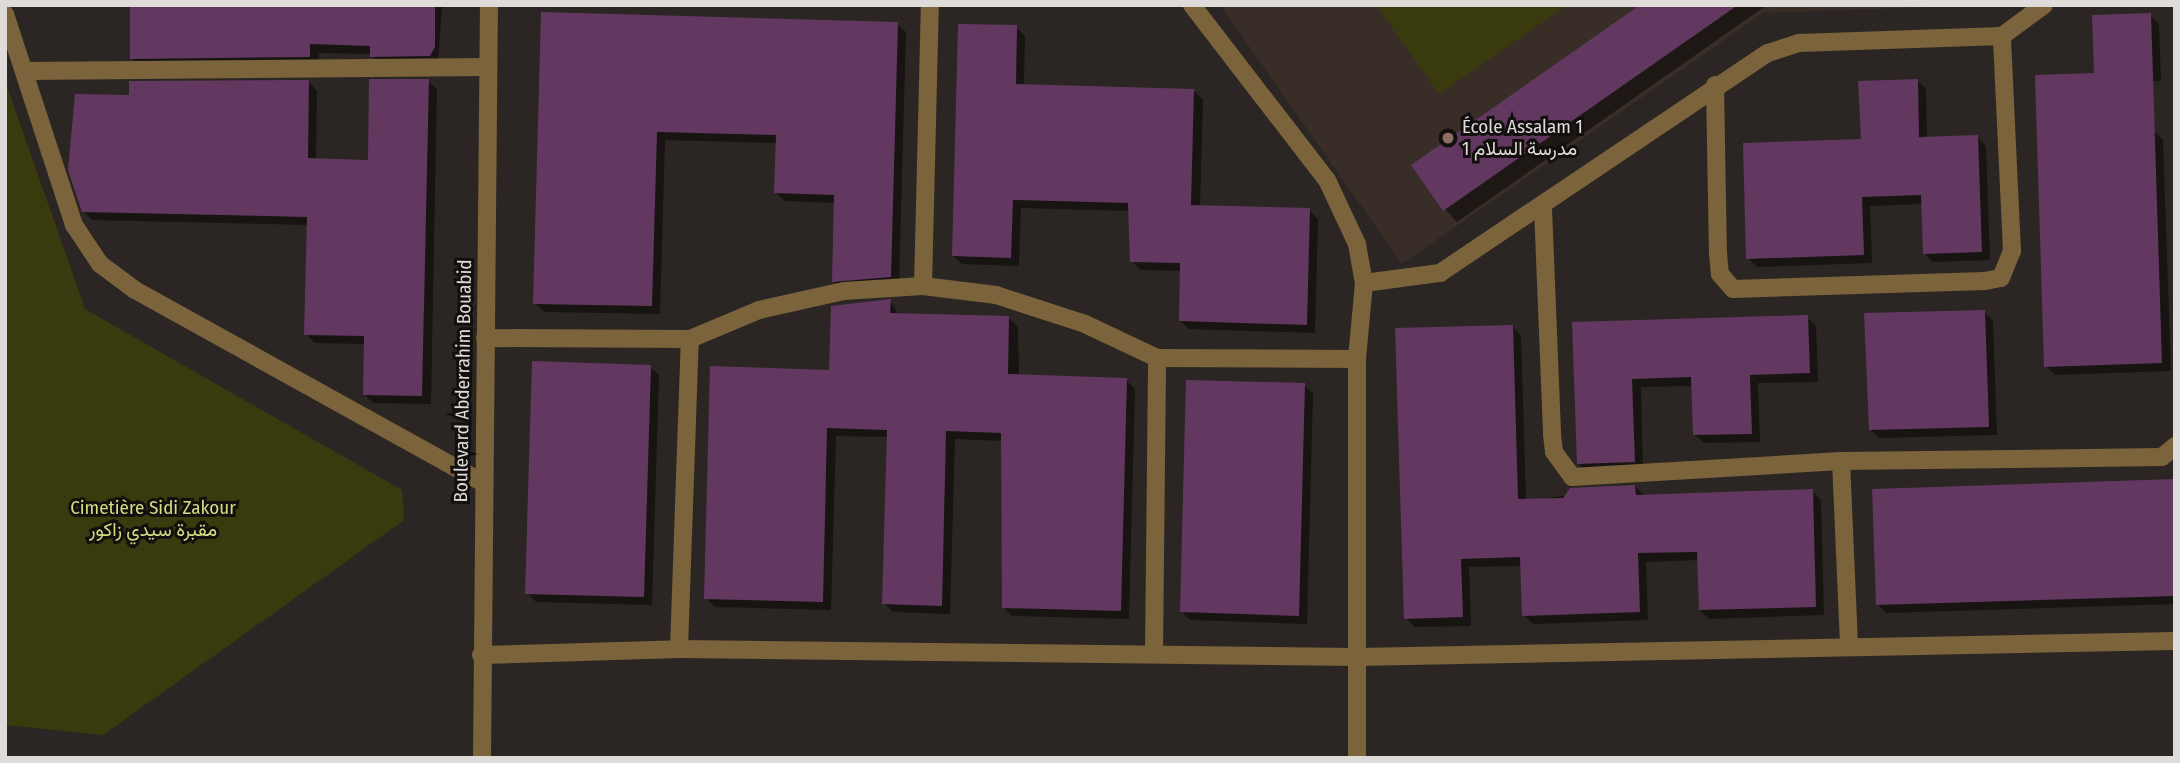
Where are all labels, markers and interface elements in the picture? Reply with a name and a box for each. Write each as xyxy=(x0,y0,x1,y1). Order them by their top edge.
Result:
place label: École Assalam 1 مدرسة السلام 1 xyxy=(1462,116,1583,160)
marker: École Assalam 1 مدرسة السلام 1 xyxy=(1440,130,1456,146)
street label: Boulevard Abderrahim Bouabid xyxy=(449,259,477,503)
park label: Cimetière Sidi Zakour مقبرة سيدي زاكور xyxy=(70,497,236,541)

